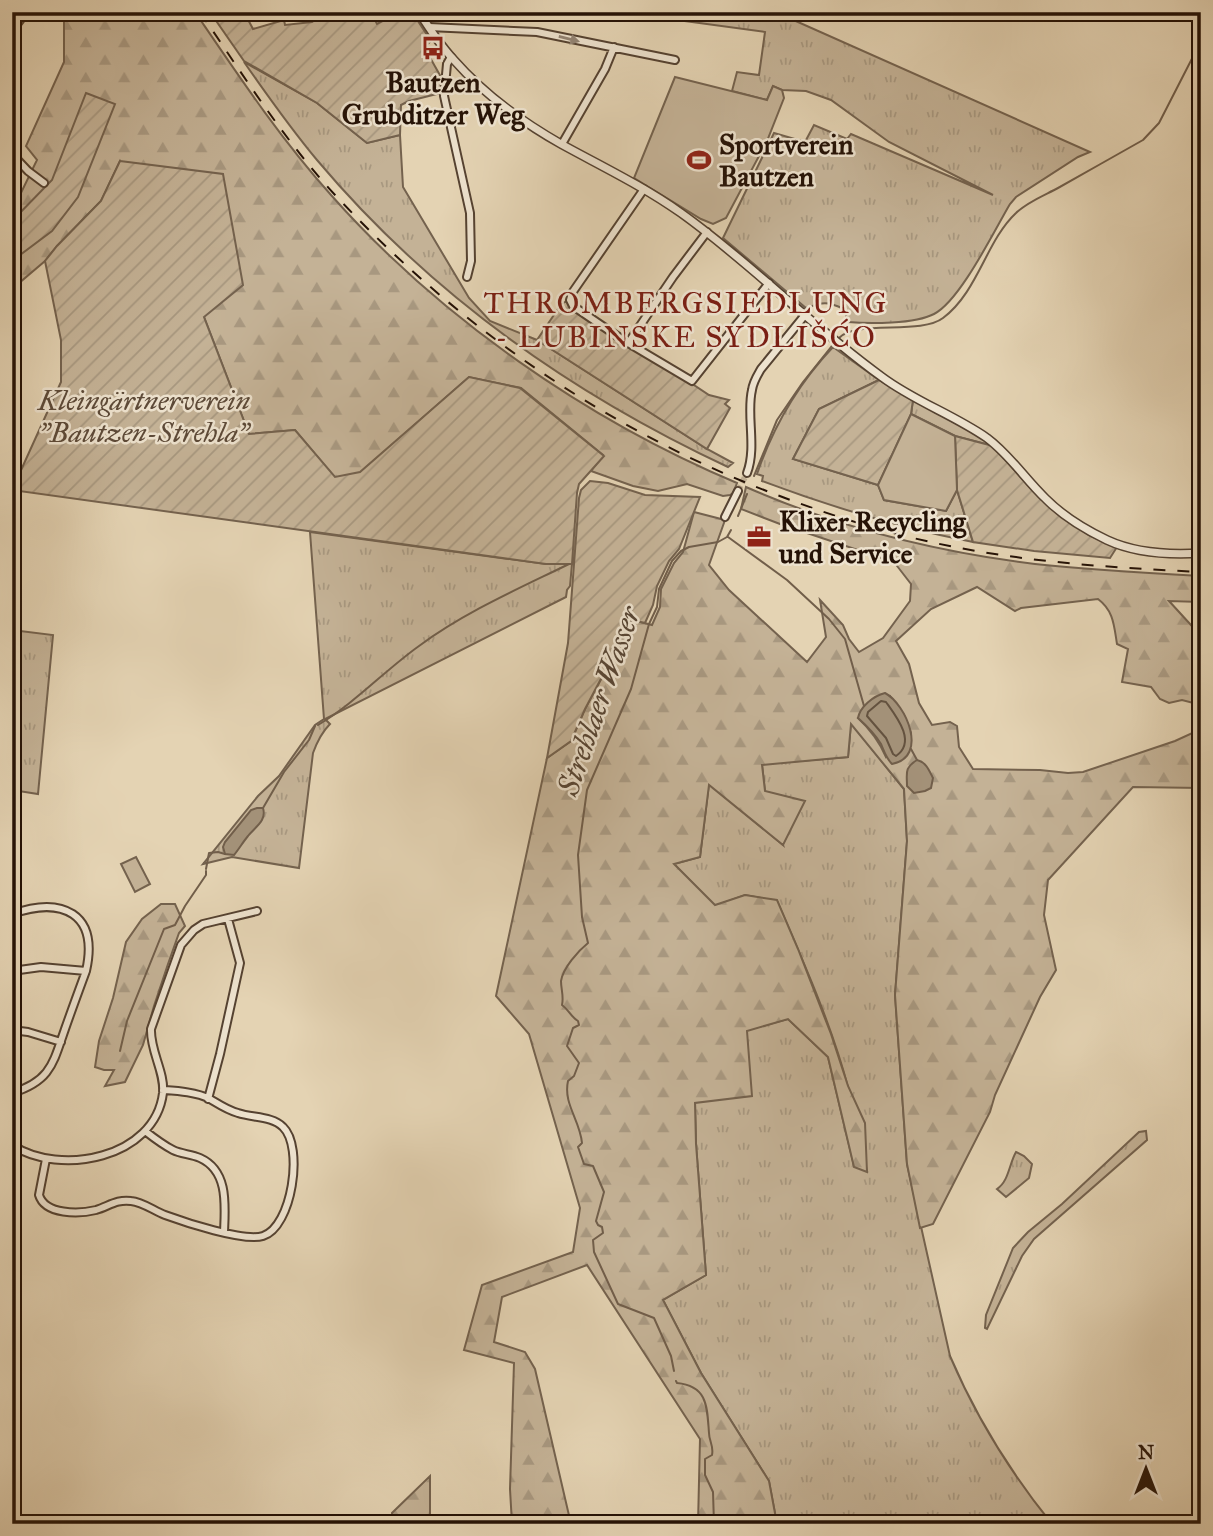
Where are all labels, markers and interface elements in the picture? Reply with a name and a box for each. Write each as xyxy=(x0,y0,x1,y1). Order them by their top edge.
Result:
bus stop icon: Bautzen Grubditzer Weg xyxy=(419,34,447,62)
one-way arrow xyxy=(559,34,581,45)
place label: Bautzen Grubditzer Weg xyxy=(342,65,525,132)
place label: Sportverein Bautzen xyxy=(719,127,853,194)
sports icon: Sportverein Bautzen xyxy=(685,146,713,174)
district label: THROMBERGSIEDLUNG - LUBINSKE SYDLIŠĆO xyxy=(483,285,889,355)
park label: Kleingärtnerverein "Bautzen-Strehla" xyxy=(36,383,252,450)
place label: Klixer Recycling und Service xyxy=(778,504,967,571)
office icon: Klixer Recycling und Service xyxy=(745,523,773,551)
water label: Strehlaer Wasser xyxy=(550,600,649,801)
north arrow xyxy=(1112,1434,1182,1504)
text: N xyxy=(1138,1441,1154,1464)

